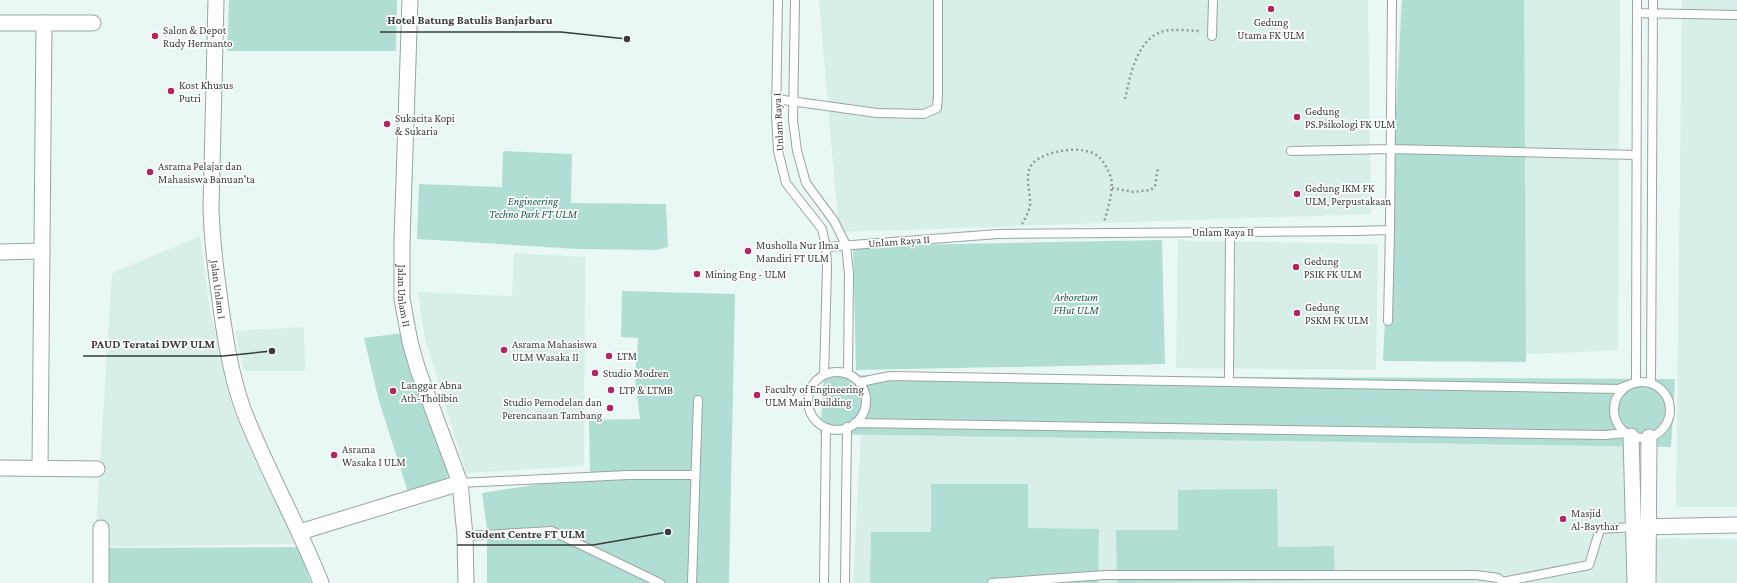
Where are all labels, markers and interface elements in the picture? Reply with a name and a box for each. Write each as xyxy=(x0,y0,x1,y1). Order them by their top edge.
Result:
marker: Gedung Utama FK ULM xyxy=(1266,4,1276,14)
callout: Hotel Batung Batulis Banjarbaru xyxy=(380,8,561,32)
text: Hotel Batung Batulis Banjarbaru xyxy=(387,13,553,27)
place label: Gedung Utama FK ULM xyxy=(1237,16,1305,41)
place label: Salon & Depot Rudy Hermanto xyxy=(163,24,233,50)
marker: Salon & Depot Rudy Hermanto xyxy=(150,31,160,41)
place label: Kost Khusus Putri xyxy=(179,79,233,104)
marker: Kost Khusus Putri xyxy=(166,86,176,96)
street label: Unlam Raya I xyxy=(770,92,787,152)
place label: Gedung PS.Psikologi FK ULM xyxy=(1305,105,1396,131)
place label: Sukacita Kopi & Sukaria xyxy=(395,112,455,137)
marker: Gedung PS.Psikologi FK ULM xyxy=(1292,112,1302,122)
marker: Sukacita Kopi & Sukaria xyxy=(382,119,392,129)
place label: Asrama Pelajar dan Mahasiswa Banuan'ta xyxy=(158,160,255,185)
marker: Asrama Pelajar dan Mahasiswa Banuan'ta xyxy=(145,167,155,177)
place label: Gedung IKM FK ULM, Perpustakaan xyxy=(1305,182,1391,208)
marker: Gedung IKM FK ULM, Perpustakaan xyxy=(1292,189,1302,199)
park label: Engineering Techno Park FT ULM xyxy=(489,195,578,220)
street label: Unlam Raya II xyxy=(1192,226,1254,239)
street label: Unlam Raya II xyxy=(868,233,930,250)
place label: Musholla Nur Ilma Mandiri FT ULM xyxy=(756,239,839,264)
marker: Musholla Nur Ilma Mandiri FT ULM xyxy=(743,246,753,256)
place label: Gedung PSIK FK ULM xyxy=(1304,255,1362,280)
street label: Jalan Unlam I xyxy=(208,258,228,320)
marker: Gedung PSIK FK ULM xyxy=(1291,262,1301,272)
street label: Jalan Unlam II xyxy=(395,263,413,328)
place label: Mining Eng - ULM xyxy=(705,268,786,281)
marker: Mining Eng - ULM xyxy=(692,269,702,279)
park label: Arboretum FHut ULM xyxy=(1053,291,1099,316)
place label: Gedung PSKM FK ULM xyxy=(1305,301,1369,326)
marker: Gedung PSKM FK ULM xyxy=(1292,308,1302,318)
callout: PAUD Teratai DWP ULM xyxy=(83,332,223,356)
text: PAUD Teratai DWP ULM xyxy=(91,337,216,351)
place label: Asrama Mahasiswa ULM Wasaka II xyxy=(512,338,597,363)
marker: Asrama Mahasiswa ULM Wasaka II xyxy=(499,345,509,355)
place label: LTM xyxy=(617,350,637,362)
marker: LTM xyxy=(604,351,614,361)
place label: Studio Modren xyxy=(603,367,669,379)
marker: Studio Modren xyxy=(590,368,600,378)
place label: Langgar Abna Ath-Tholibin xyxy=(401,379,462,404)
place label: Faculty of Engineering ULM Main Building xyxy=(765,383,864,409)
place label: LTP & LTMB xyxy=(619,384,673,396)
marker: LTP & LTMB xyxy=(606,385,616,395)
marker: Langgar Abna Ath-Tholibin xyxy=(388,386,398,396)
marker: Faculty of Engineering ULM Main Building xyxy=(752,390,762,400)
place label: Studio Pemodelan dan Perencanaan Tambang xyxy=(502,396,603,422)
marker: Studio Pemodelan dan Perencanaan Tambang xyxy=(605,403,615,413)
place label: Asrama Wasaka I ULM xyxy=(342,443,406,468)
marker: Asrama Wasaka I ULM xyxy=(329,450,339,460)
place label: Masjid Al-Baythar xyxy=(1571,507,1619,533)
marker: Masjid Al-Baythar xyxy=(1558,514,1568,524)
callout: Student Centre FT ULM xyxy=(457,521,593,545)
text: Student Centre FT ULM xyxy=(465,527,586,541)

